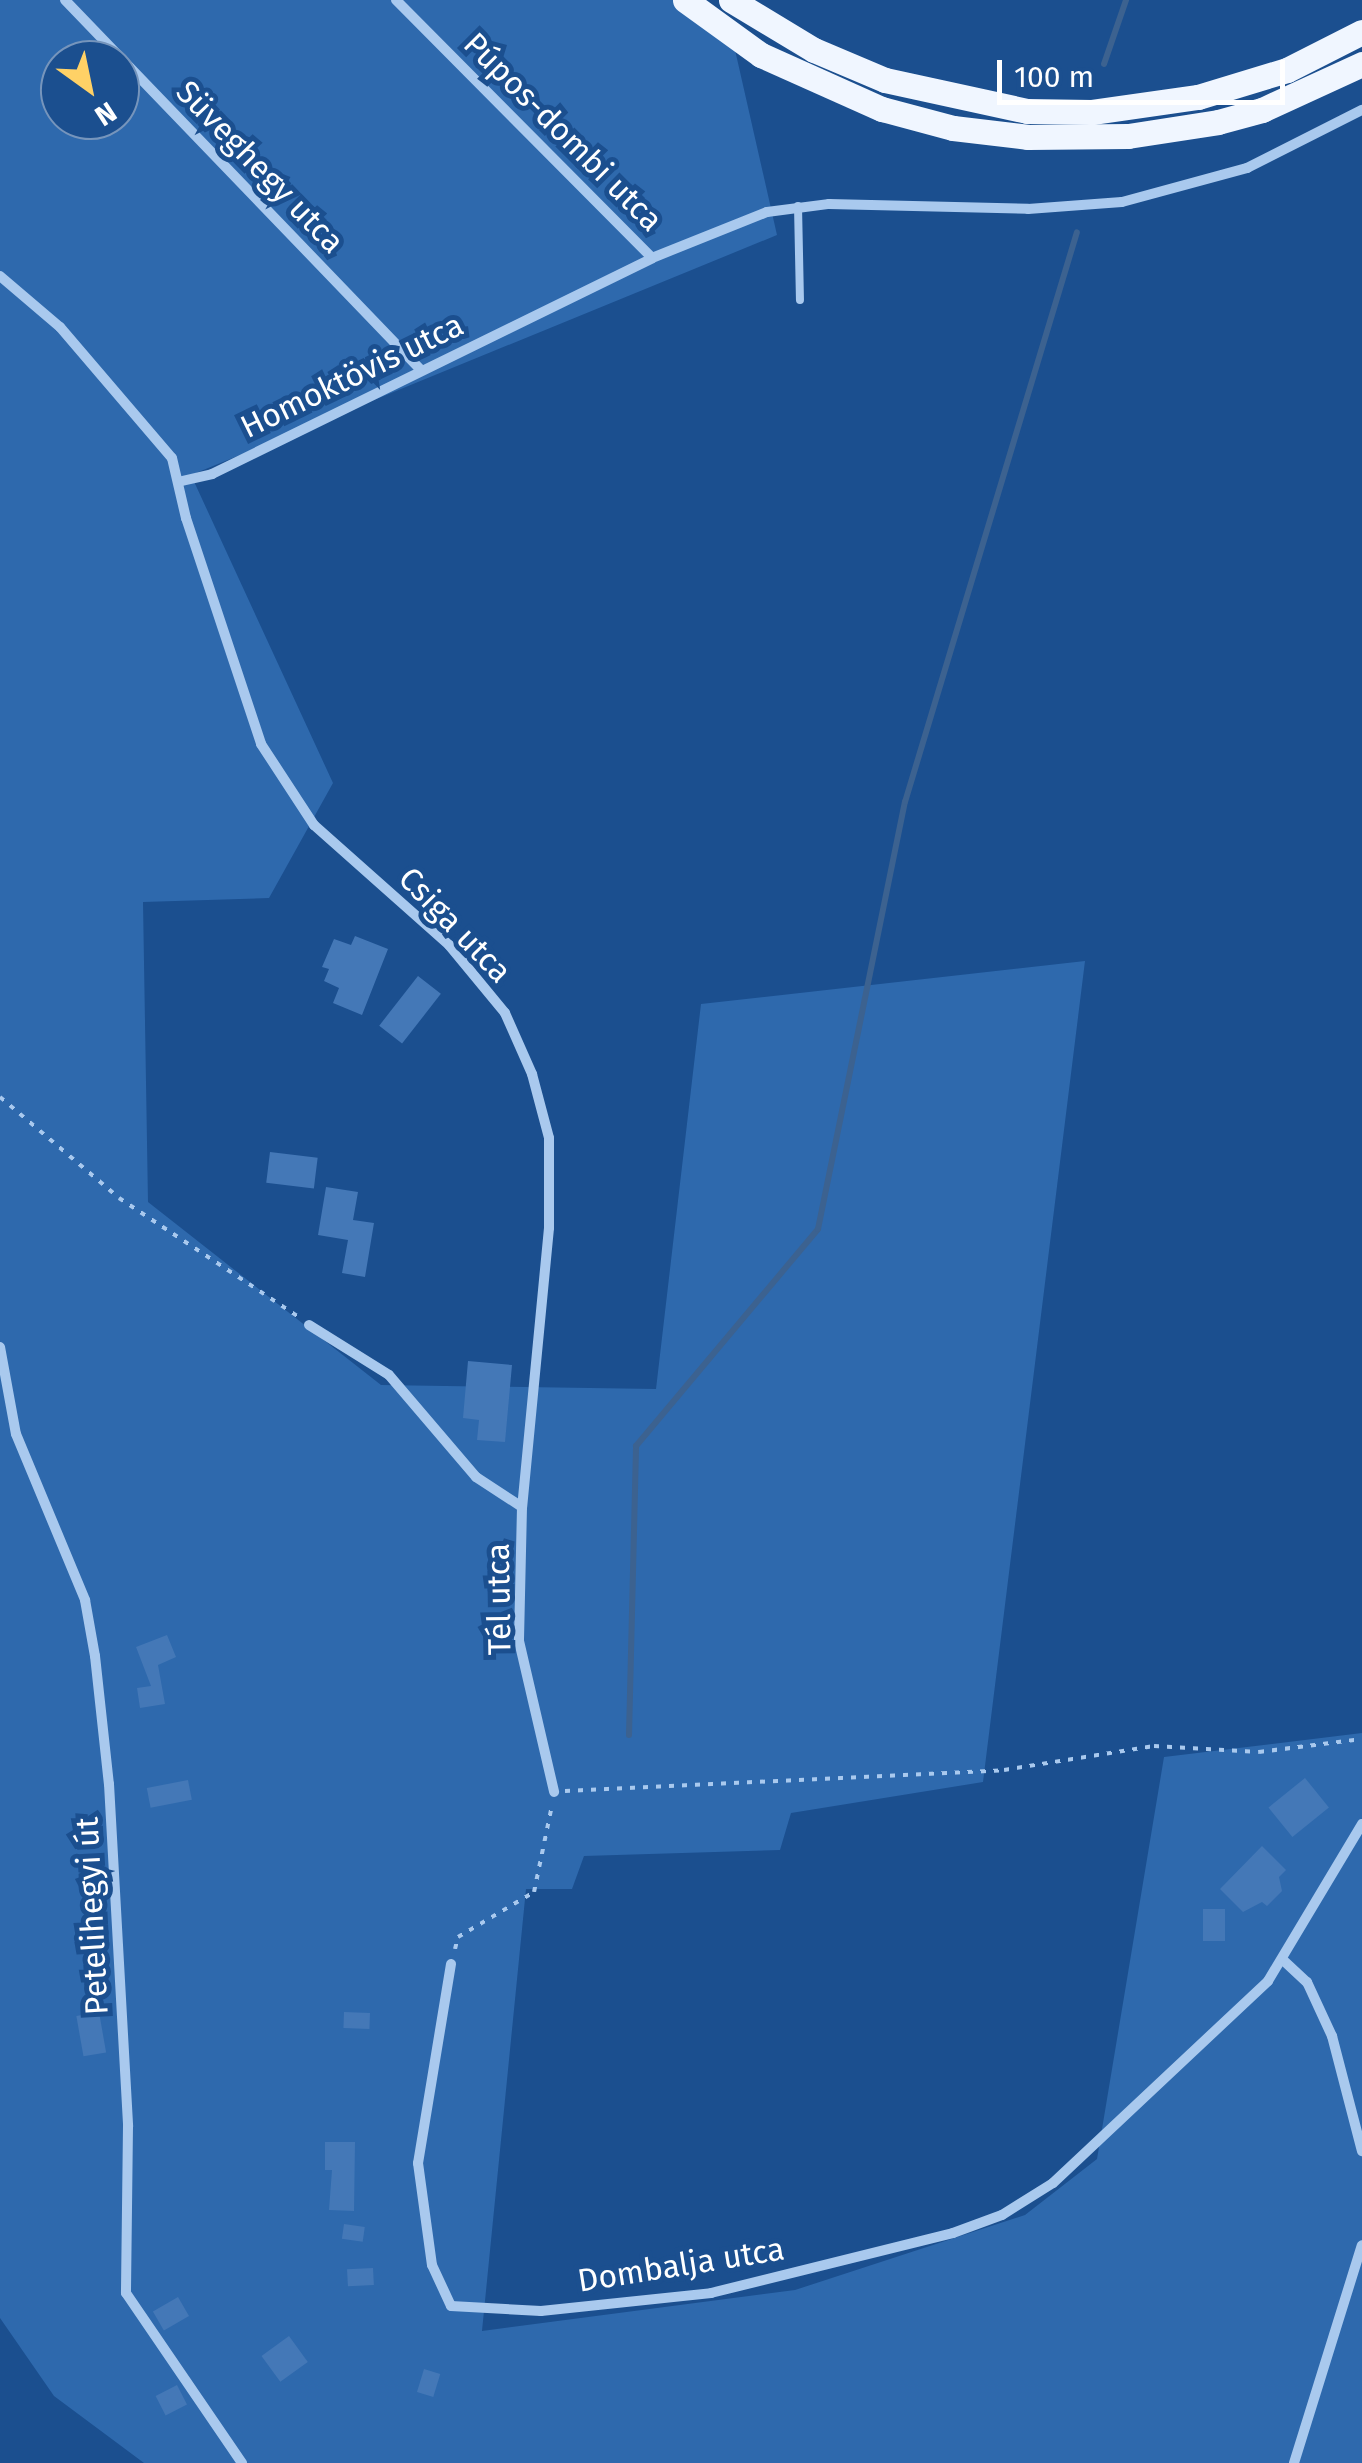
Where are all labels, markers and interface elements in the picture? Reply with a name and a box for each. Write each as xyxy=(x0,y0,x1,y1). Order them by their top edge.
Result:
street label: Púpos-dombi utca xyxy=(456,25,670,239)
north arrow xyxy=(40,40,140,140)
scale bar xyxy=(1002,40,1290,102)
text: 100 m xyxy=(1014,59,1094,95)
street label: Süveghegy utca xyxy=(168,73,352,261)
text: N xyxy=(89,95,122,133)
street label: Homoktövis utca xyxy=(234,306,470,446)
street label: Csiga utca xyxy=(391,859,519,991)
street label: Tél utca xyxy=(479,1543,519,1655)
street label: Petelihegyi út xyxy=(68,1816,116,2016)
street label: Dombalja utca xyxy=(575,2230,787,2300)

